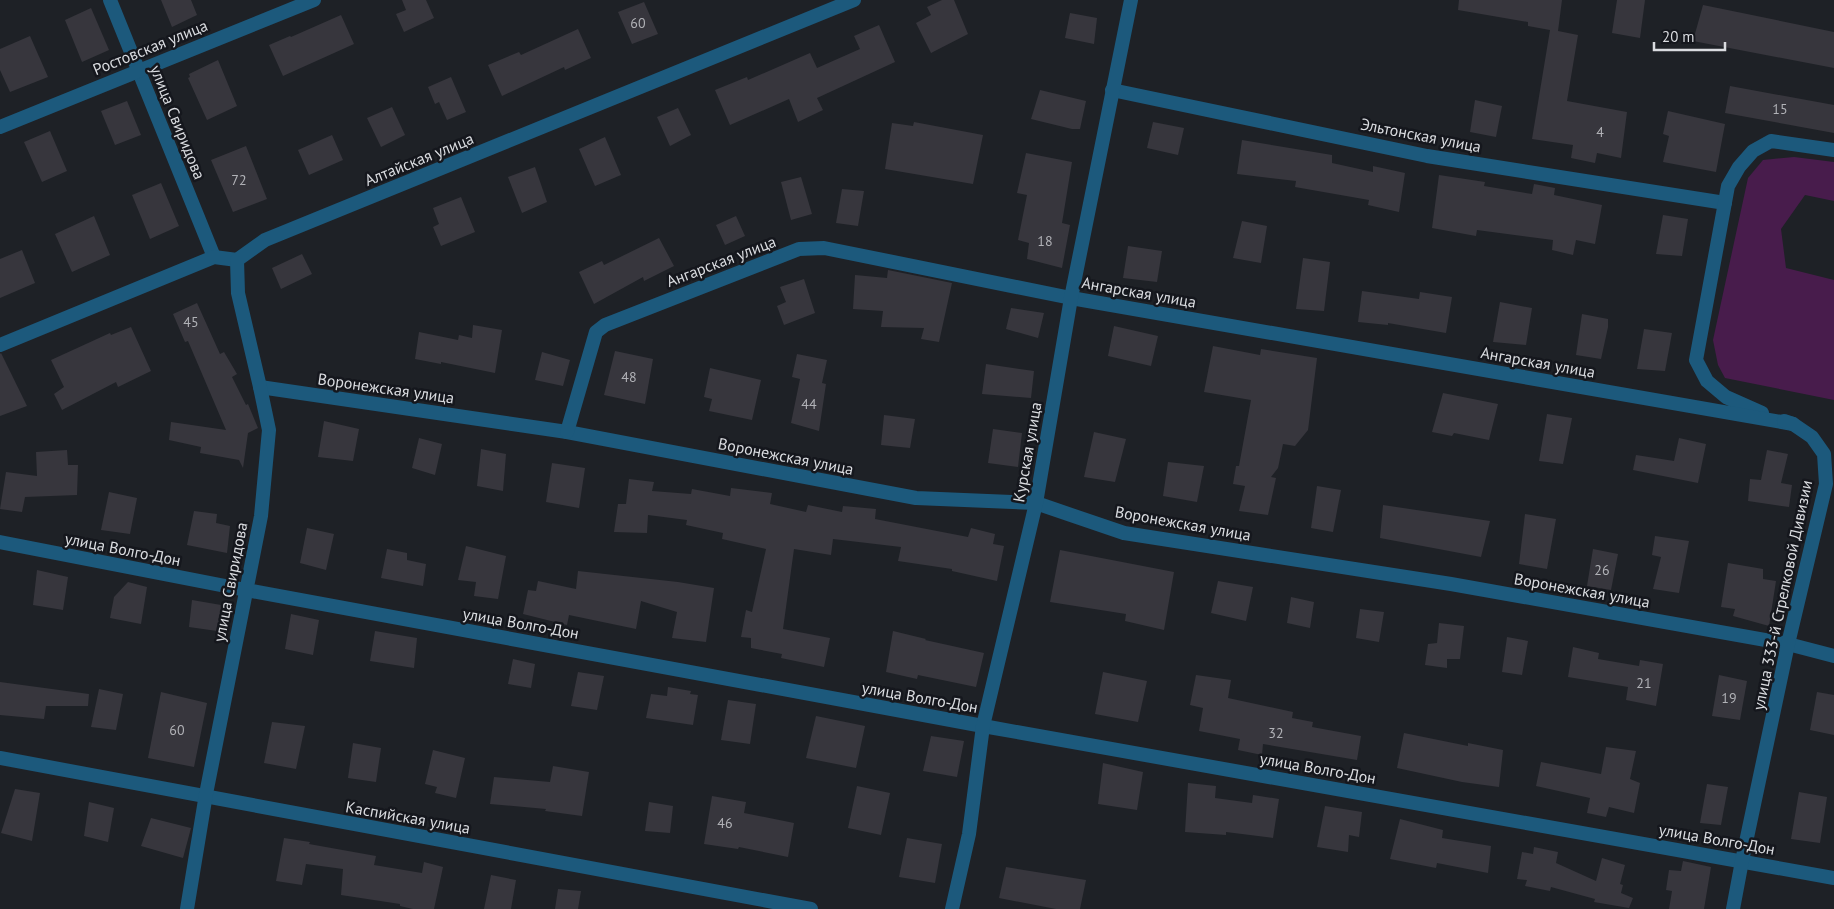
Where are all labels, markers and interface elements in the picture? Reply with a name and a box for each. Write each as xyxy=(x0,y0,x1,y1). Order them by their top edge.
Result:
house number: 60 xyxy=(630,14,646,32)
street label: Ростовская улица xyxy=(90,15,210,79)
scale bar xyxy=(1654,20,1725,52)
text: 20 m xyxy=(1662,27,1695,46)
street label: улица Свиридова xyxy=(146,62,210,182)
house number: 15 xyxy=(1772,100,1788,118)
street label: Эльтонская улица xyxy=(1359,114,1483,156)
house number: 4 xyxy=(1596,123,1604,141)
street label: Алтайская улица xyxy=(362,128,476,190)
house number: 72 xyxy=(231,171,247,189)
street label: Ангарская улица xyxy=(663,231,779,291)
house number: 18 xyxy=(1037,232,1053,250)
street label: Ангарская улица xyxy=(1080,272,1198,312)
house number: 45 xyxy=(183,313,199,331)
street label: Ангарская улица xyxy=(1479,342,1597,382)
house number: 48 xyxy=(621,368,637,386)
street label: Воронежская улица xyxy=(316,369,456,407)
house number: 44 xyxy=(801,395,817,413)
street label: Курская улица xyxy=(1008,400,1046,504)
street label: Воронежская улица xyxy=(717,433,855,479)
street label: улица 333-й Стрелковой Дивизии xyxy=(1748,478,1816,712)
street label: Воронежская улица xyxy=(1113,501,1253,545)
street label: улица Свиридова xyxy=(209,521,251,643)
street label: улица Волго-Дон xyxy=(63,528,183,570)
house number: 26 xyxy=(1594,561,1610,579)
street label: Воронежская улица xyxy=(1512,568,1652,612)
street label: улица Волго-Дон xyxy=(461,603,581,643)
house number: 21 xyxy=(1636,674,1652,692)
street label: улица Волго-Дон xyxy=(860,677,980,717)
house number: 19 xyxy=(1721,689,1737,707)
house number: 60 xyxy=(169,721,185,739)
house number: 32 xyxy=(1268,724,1284,742)
street label: улица Волго-Дон xyxy=(1258,748,1378,788)
street label: Каспийская улица xyxy=(344,796,472,838)
house number: 46 xyxy=(717,814,733,832)
street label: улица Волго-Дон xyxy=(1657,819,1777,859)

